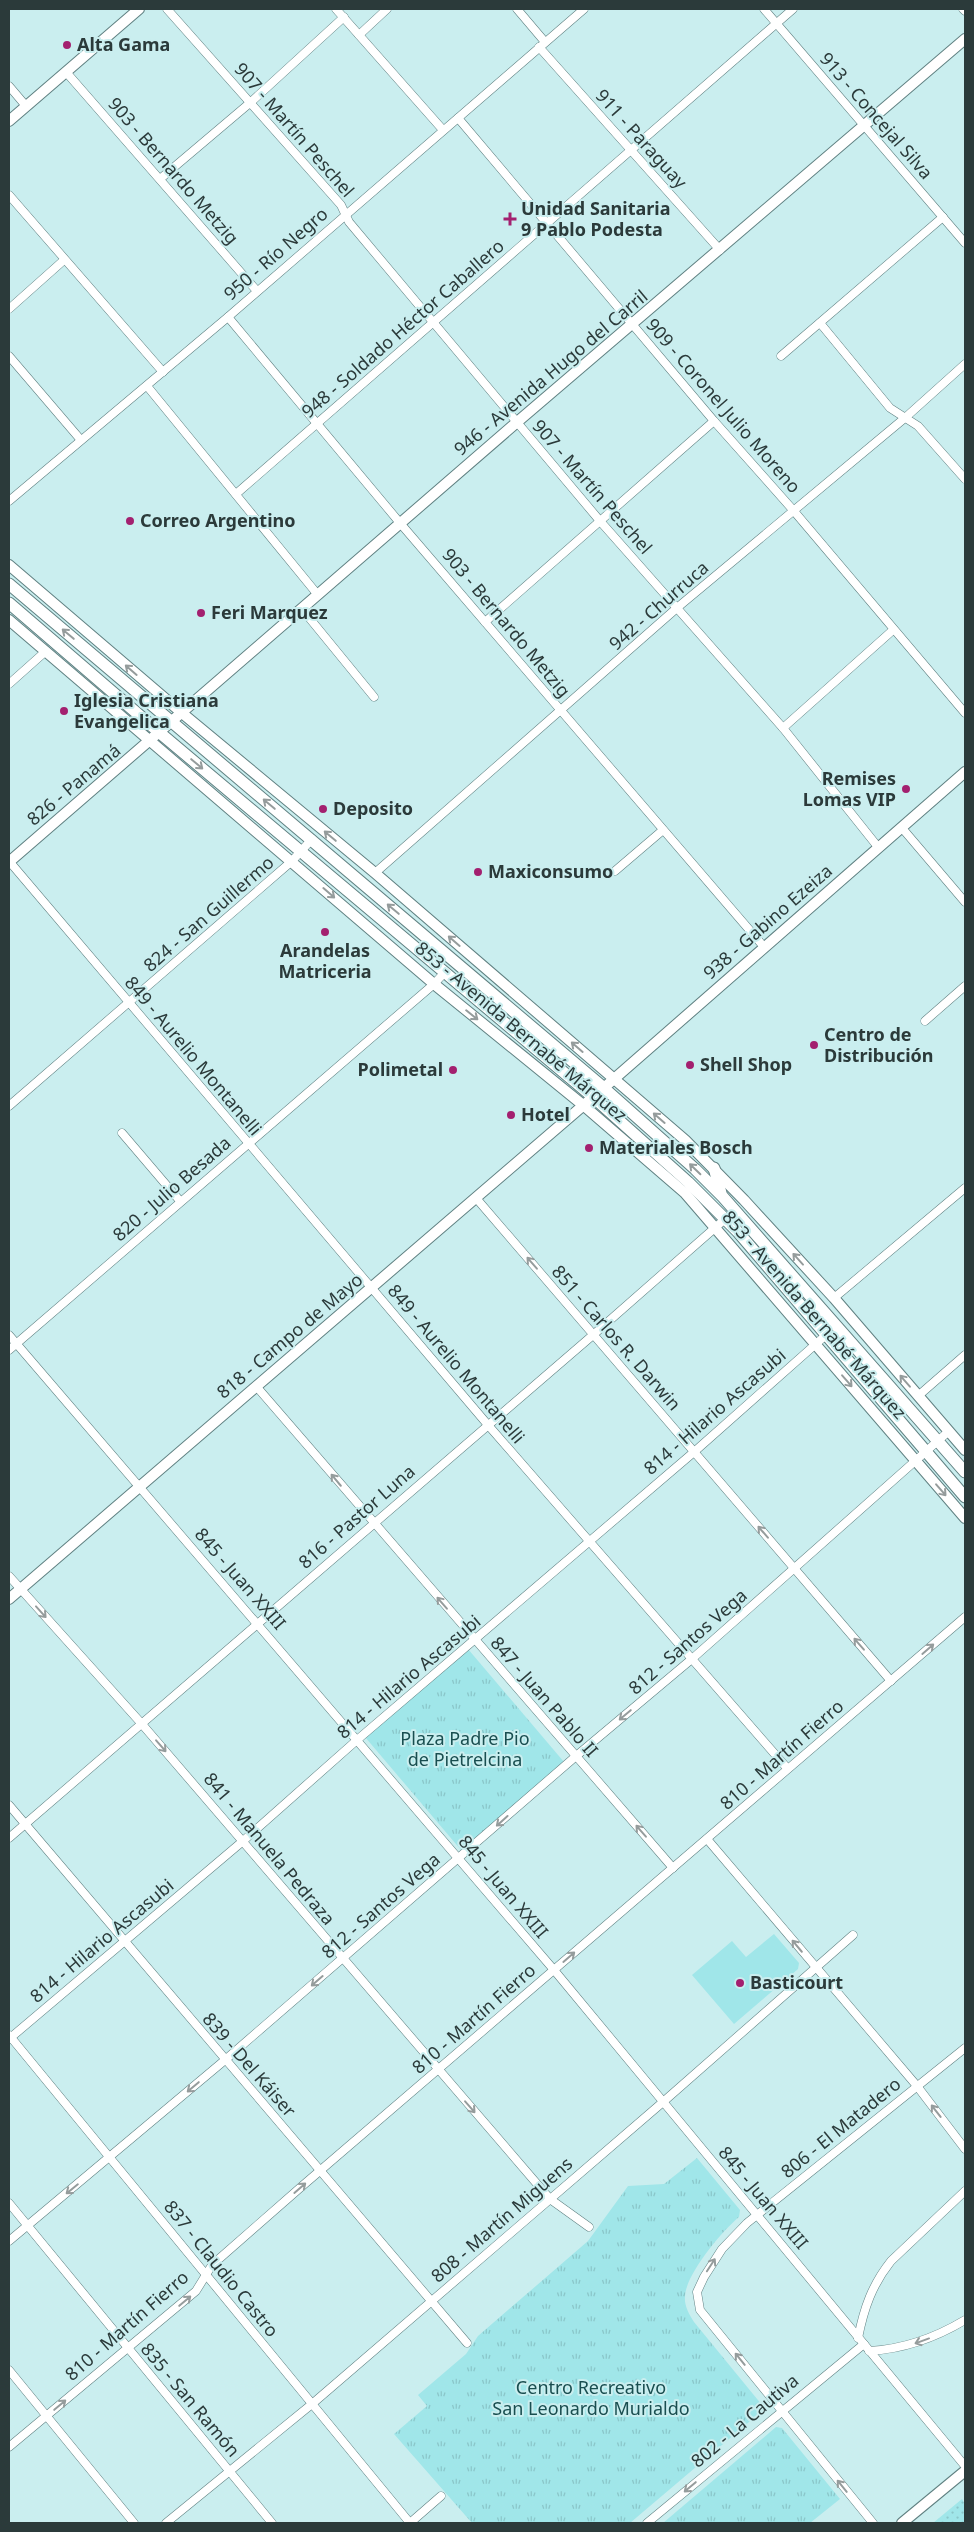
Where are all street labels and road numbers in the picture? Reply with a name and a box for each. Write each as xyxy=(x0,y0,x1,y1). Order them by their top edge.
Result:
street label: 913 - Concejal Silva xyxy=(815,47,939,184)
street label: 907 - Martín Peschel xyxy=(230,57,360,202)
street label: 911 - Paraguay xyxy=(591,84,693,194)
street label: 903 - Bernardo Metzig xyxy=(103,92,244,249)
street label: 950 - Río Negro xyxy=(218,201,332,305)
street label: 948 - Soldado Héctor Caballero xyxy=(296,234,509,423)
street label: 946 - Avenida Hugo del Carril xyxy=(449,284,652,460)
street label: 909 - Coronel Julio Moreno xyxy=(641,313,806,498)
street label: 907 - Martín Peschel xyxy=(528,414,658,559)
street label: 903 - Bernardo Metzig xyxy=(437,543,576,702)
street label: 942 - Churruca xyxy=(604,555,713,655)
street label: 826 - Panamá xyxy=(22,738,125,830)
street label: 824 - San Guillermo xyxy=(138,850,279,977)
street label: 938 - Gabino Ezeiza xyxy=(698,859,837,984)
street label: 853 - Avenida Bernabé Márquez xyxy=(411,936,632,1127)
street label: 849 - Aurelio Montanelli xyxy=(120,971,268,1140)
street label: 820 - Julio Besada xyxy=(107,1130,235,1246)
street label: 853 - Avenida Bernabé Márquez xyxy=(717,1205,912,1424)
street label: 851 - Carlos R. Darwin xyxy=(547,1260,687,1415)
street label: 818 - Campo de Mayo xyxy=(211,1267,367,1403)
street label: 849 - Aurelio Montanelli xyxy=(383,1279,531,1448)
street label: 814 - Hilario Ascasubi xyxy=(638,1343,790,1480)
street label: 816 - Pastor Luna xyxy=(293,1459,420,1574)
street label: 845 - Juan XXIII xyxy=(190,1522,292,1634)
street label: 812 - Santos Vega xyxy=(623,1583,752,1699)
street label: 814 - Hilario Ascasubi xyxy=(331,1609,485,1744)
street label: 847 - Juan Pablo II xyxy=(486,1631,604,1762)
street label: 810 - Martín Fierro xyxy=(714,1694,848,1815)
street label: 841 - Manuela Pedraza xyxy=(199,1767,341,1930)
street label: 845 - Juan XXIII xyxy=(454,1830,554,1943)
street label: 812 - Santos Vega xyxy=(316,1847,445,1963)
street label: 814 - Hilario Ascasubi xyxy=(24,1873,178,2008)
street label: 810 - Martín Fierro xyxy=(406,1958,540,2079)
street label: 839 - Del Káiser xyxy=(198,2007,302,2122)
street label: 806 - El Matadero xyxy=(775,2071,905,2183)
street label: 845 - Juan XXIII xyxy=(714,2141,814,2254)
street label: 808 - Martín Miguens xyxy=(426,2151,577,2287)
street label: 837 - Claudio Castro xyxy=(159,2195,284,2342)
street label: 810 - Martín Fierro xyxy=(59,2265,193,2386)
street label: 835 - San Ramón xyxy=(136,2337,246,2461)
street label: 802 - La Cautiva xyxy=(686,2368,803,2472)

